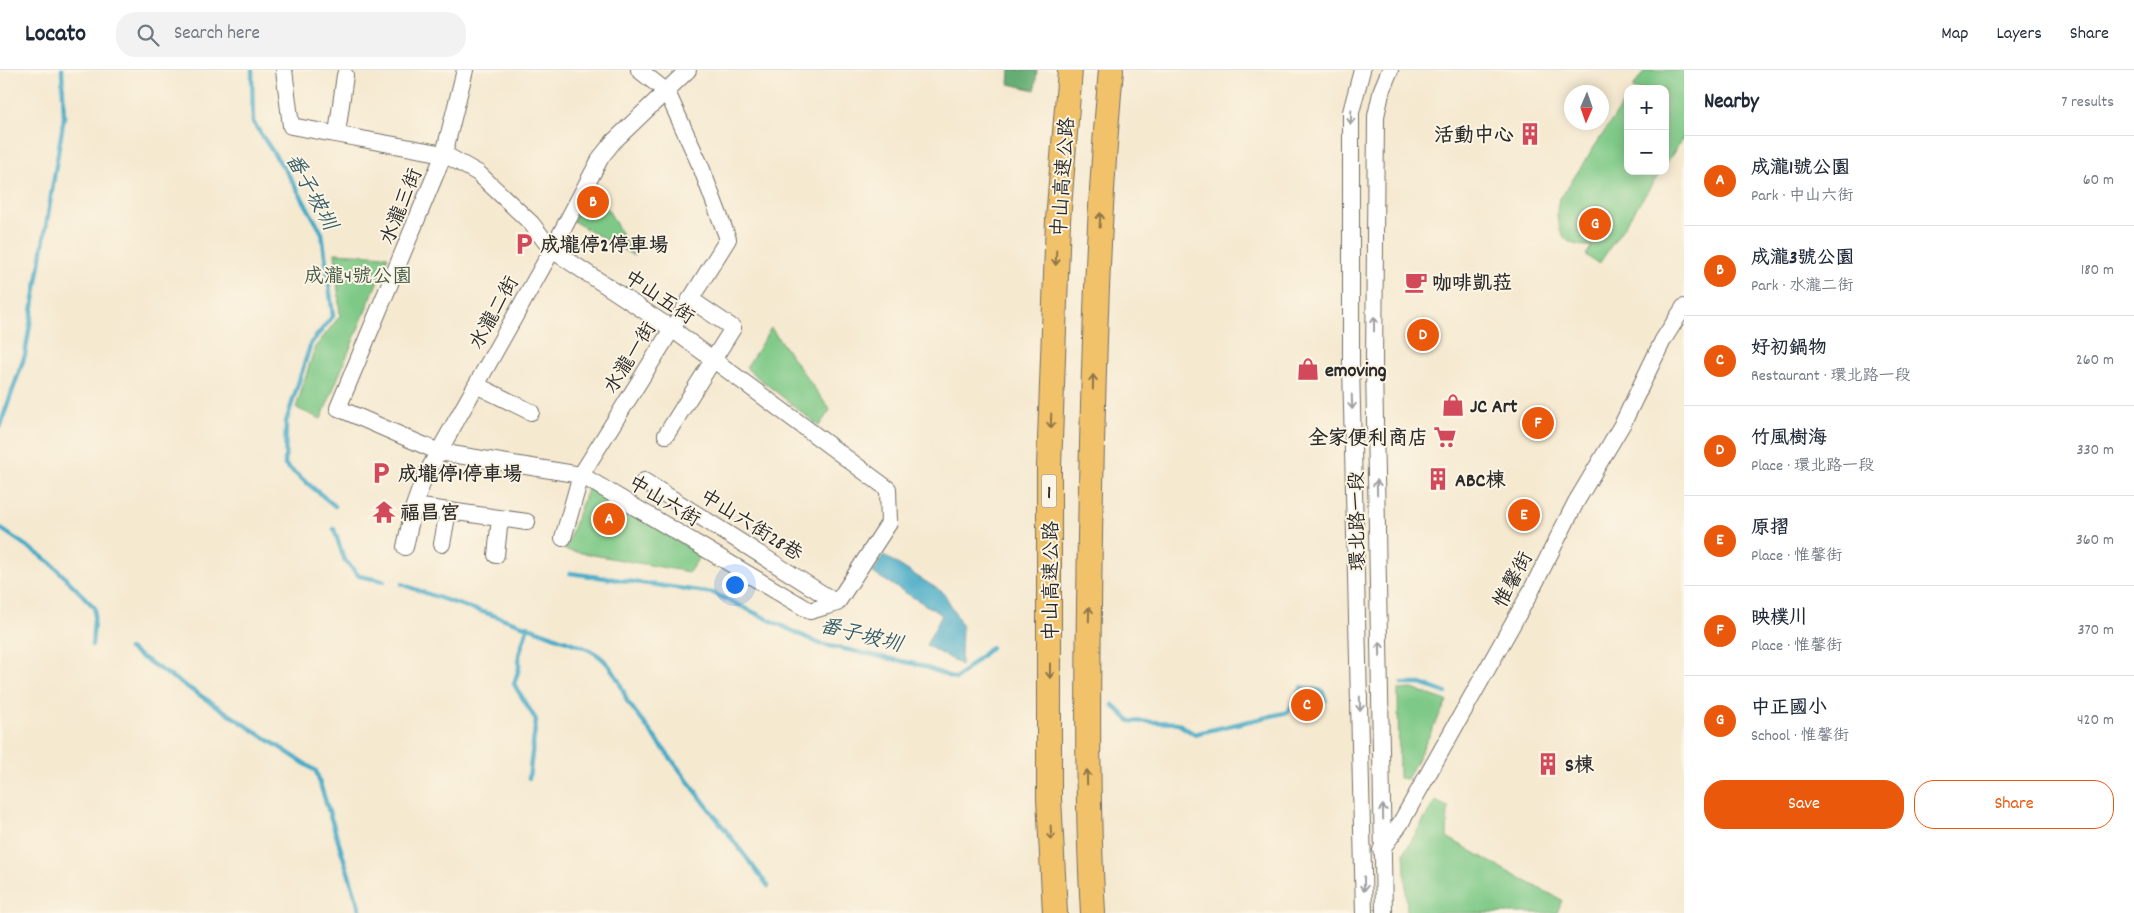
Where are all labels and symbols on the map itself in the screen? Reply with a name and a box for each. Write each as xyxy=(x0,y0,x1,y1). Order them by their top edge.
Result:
north arrow xyxy=(1564,85,1609,130)
one-way arrow xyxy=(1346,108,1356,125)
street label: 中山高速公路 xyxy=(1047,115,1083,238)
building icon: 活動中心 xyxy=(1517,121,1543,147)
place label: 活動中心 xyxy=(1434,123,1514,151)
water label: 番子坡圳 xyxy=(276,148,344,238)
street label: 水瀧三街 xyxy=(375,165,431,249)
pin: B xyxy=(577,183,609,221)
pin: G xyxy=(1579,205,1611,243)
one-way arrow xyxy=(1096,212,1105,228)
parking icon: 成壠停2停車場 xyxy=(511,231,537,257)
place label: 成壠停2停車場 xyxy=(540,233,669,261)
one-way arrow xyxy=(1052,250,1061,266)
park label: 成瀧4號公園 xyxy=(304,264,412,292)
street label: 中山五街 xyxy=(617,265,699,332)
cafe icon: 咖啡凱菈 xyxy=(1403,269,1429,295)
place label: 咖啡凱菈 xyxy=(1432,271,1512,299)
street label: 水瀧二街 xyxy=(464,272,527,355)
pin: D xyxy=(1407,316,1439,354)
street label: 水瀧一街 xyxy=(598,317,665,400)
one-way arrow xyxy=(1370,317,1379,333)
shop icon: emoving xyxy=(1295,356,1321,382)
place label: emoving xyxy=(1325,358,1387,386)
one-way arrow xyxy=(1088,374,1098,390)
shop icon: JC Art xyxy=(1440,392,1466,418)
one-way arrow xyxy=(1348,394,1357,410)
place label: JC Art xyxy=(1470,394,1518,422)
pin: F xyxy=(1522,404,1554,442)
one-way arrow xyxy=(1046,412,1056,428)
supermarket icon: 全家便利商店 xyxy=(1432,424,1458,450)
place label: 全家便利商店 xyxy=(1308,426,1428,454)
parking icon: 成壠停1停車場 xyxy=(368,460,394,486)
place label: 成壠停1停車場 xyxy=(398,462,522,490)
building icon: ABC棟 xyxy=(1425,466,1451,492)
place label: ABC棟 xyxy=(1455,468,1506,496)
street label: 中山六街 xyxy=(622,470,705,535)
street label: 環北路一段 xyxy=(1344,471,1374,571)
road number: 1 xyxy=(1042,474,1056,508)
one-way arrow xyxy=(1372,479,1381,495)
street label: 中山六街28巷 xyxy=(693,484,808,570)
pin: E xyxy=(1508,496,1540,534)
temple icon: 福昌宮 xyxy=(371,499,397,525)
pin: A xyxy=(593,500,625,538)
place label: 福昌宮 xyxy=(400,501,460,529)
street label: 中山高速公路 xyxy=(1039,520,1067,641)
street label: 惟馨街 xyxy=(1488,547,1541,613)
your location xyxy=(722,572,748,598)
one-way arrow xyxy=(1084,607,1094,623)
water label: 番子坡圳 xyxy=(816,612,907,662)
one-way arrow xyxy=(1375,642,1385,658)
one-way arrow xyxy=(1045,662,1055,678)
pin: C xyxy=(1291,686,1323,724)
one-way arrow xyxy=(1355,696,1365,712)
building icon: S棟 xyxy=(1535,751,1561,777)
place label: S棟 xyxy=(1565,753,1595,781)
one-way arrow xyxy=(1082,769,1092,786)
one-way arrow xyxy=(1378,804,1388,820)
one-way arrow xyxy=(1047,825,1056,841)
one-way arrow xyxy=(1359,876,1369,892)

